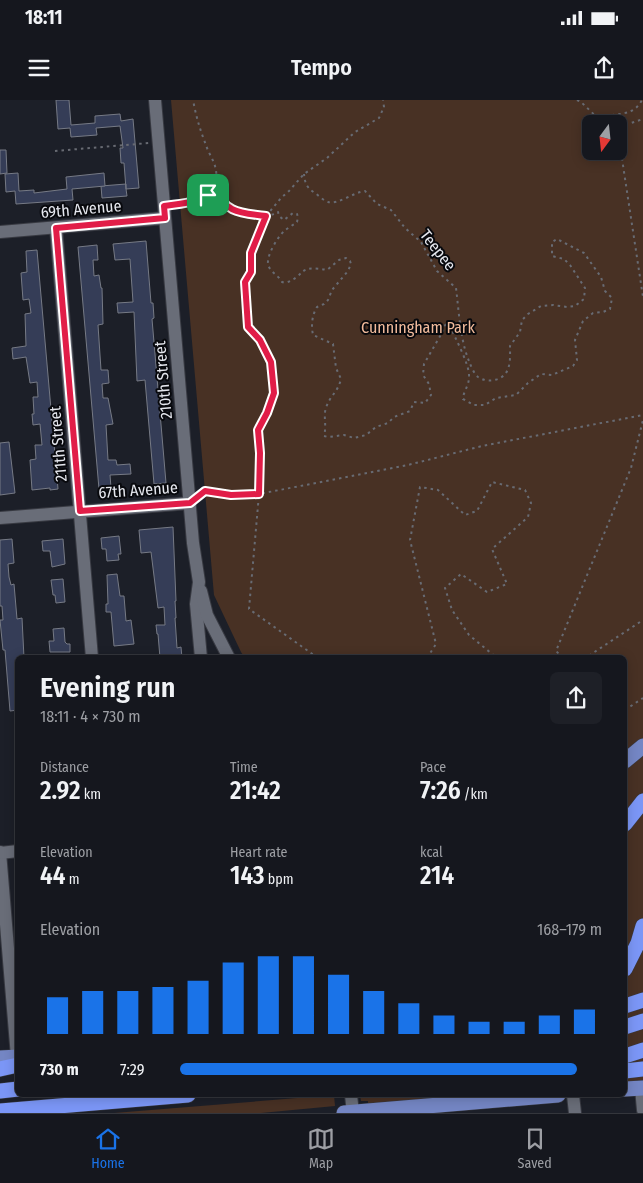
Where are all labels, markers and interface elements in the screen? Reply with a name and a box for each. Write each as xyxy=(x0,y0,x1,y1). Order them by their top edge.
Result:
text: 18:11 xyxy=(25,6,63,29)
icon: menu xyxy=(25,54,53,82)
text: Tempo xyxy=(291,54,352,81)
icon: share xyxy=(590,54,618,82)
north arrow xyxy=(582,115,628,160)
map controls xyxy=(582,115,627,160)
pin xyxy=(187,174,229,216)
icon: arrive xyxy=(194,181,222,209)
street label: 69th Avenue xyxy=(40,196,122,222)
street label: Teepee xyxy=(416,226,460,274)
park label: Cunningham Park xyxy=(361,318,475,337)
street label: 210th Street xyxy=(150,340,176,420)
street label: 211th Street xyxy=(45,405,71,483)
street label: 67th Avenue xyxy=(98,478,178,502)
text: Evening run xyxy=(40,671,175,704)
button: share xyxy=(550,672,602,724)
text: 18:11 · 4 × 730 m xyxy=(40,707,141,726)
text: Distance xyxy=(40,759,89,776)
text: Time xyxy=(230,759,258,776)
text: Pace xyxy=(420,759,446,776)
text: 2.92 xyxy=(40,776,80,806)
text: 21:42 xyxy=(230,776,281,806)
text: 7:26 xyxy=(420,776,461,806)
text: km xyxy=(80,786,101,803)
text: /km xyxy=(461,786,488,803)
text: Elevation xyxy=(40,844,93,861)
text: Heart rate xyxy=(230,844,287,861)
text: kcal xyxy=(420,844,443,861)
text: 44 xyxy=(40,861,65,891)
text: 143 xyxy=(230,861,264,891)
text: 214 xyxy=(420,861,454,891)
text: m xyxy=(65,871,79,888)
text: bpm xyxy=(264,871,293,888)
text: Elevation xyxy=(40,920,100,939)
text: 168–179 m xyxy=(537,920,602,939)
text: 730 m xyxy=(40,1060,79,1079)
text: 7:29 xyxy=(120,1060,145,1079)
tab: Home xyxy=(91,1125,125,1172)
tab: Map xyxy=(307,1125,335,1172)
tab: Saved xyxy=(518,1125,552,1172)

